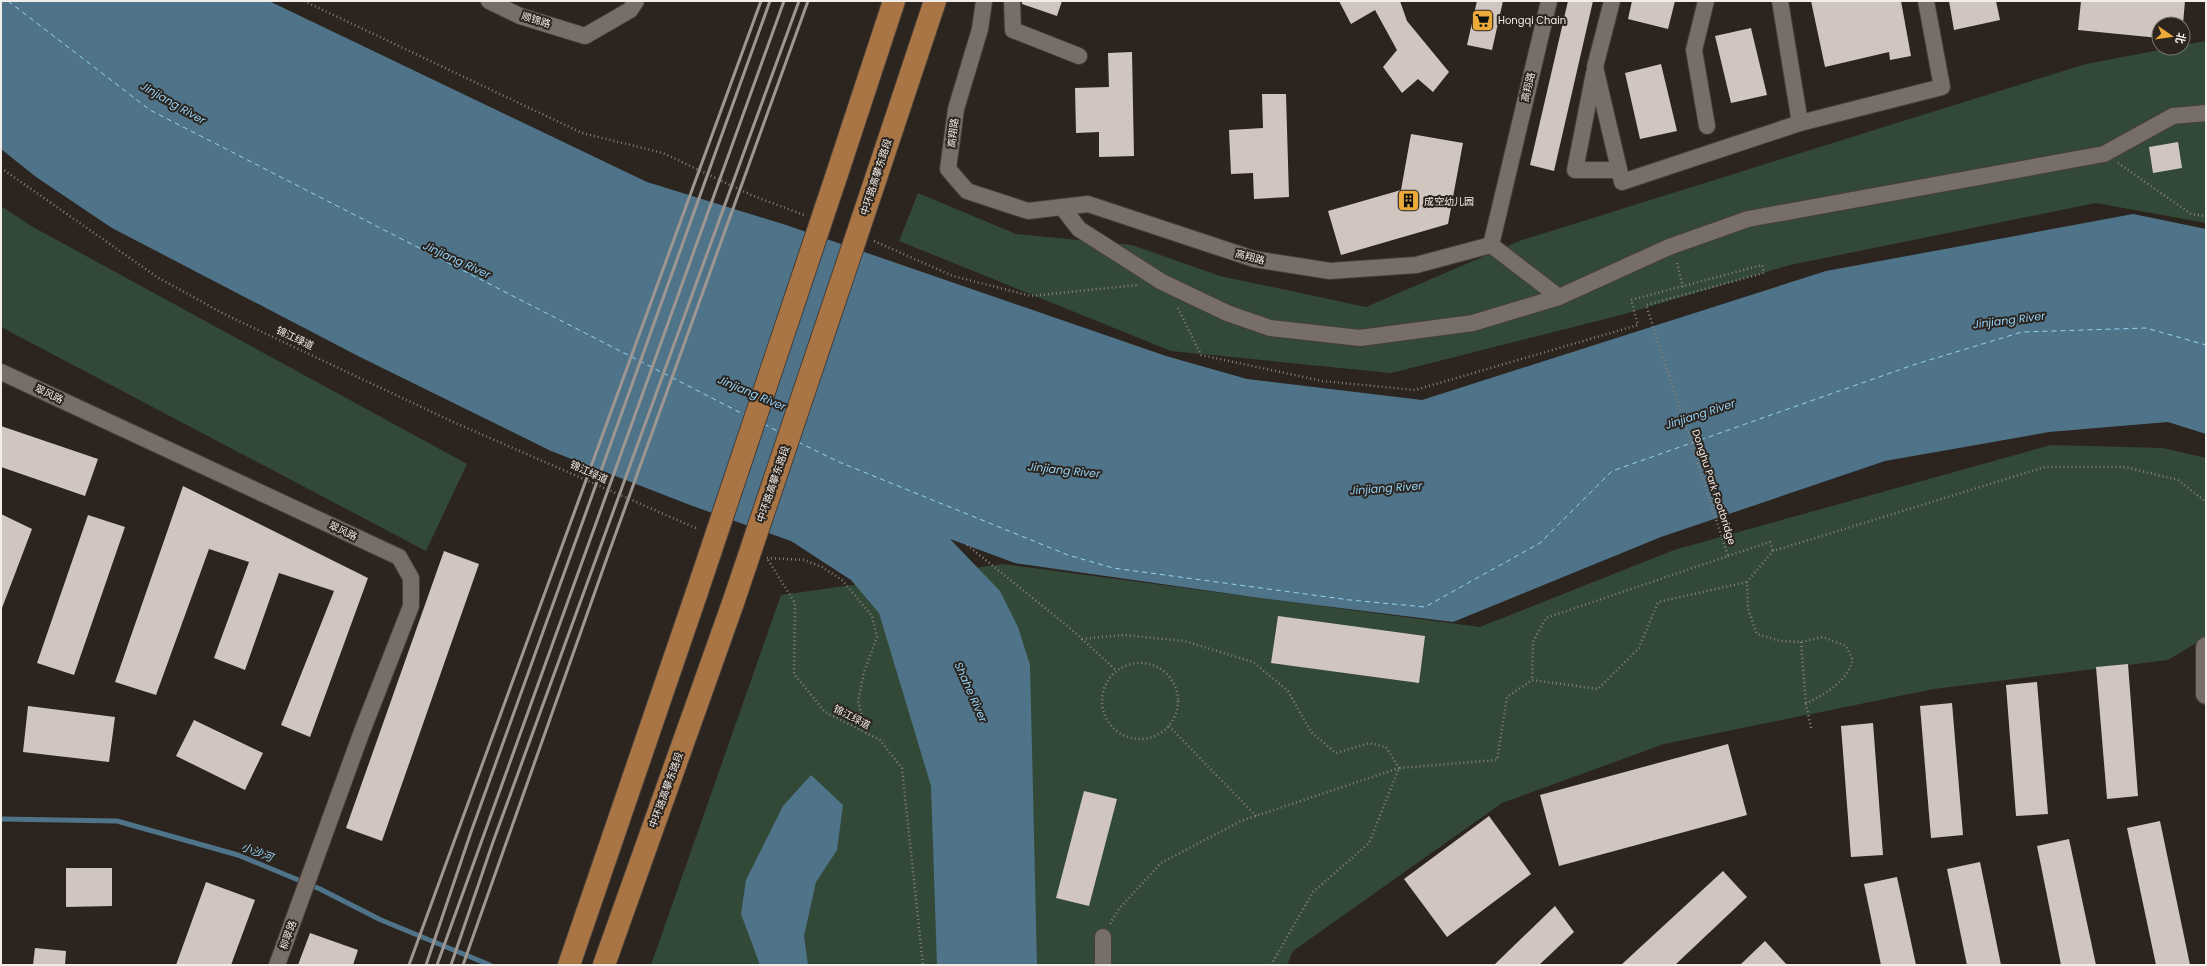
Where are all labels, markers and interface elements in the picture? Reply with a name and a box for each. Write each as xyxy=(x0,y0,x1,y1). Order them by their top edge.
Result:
supermarket icon: Hongqi Chain xyxy=(1469,7,1495,33)
street label: 顺锦路 xyxy=(519,8,553,32)
place label: Hongqi Chain xyxy=(1498,13,1566,28)
north arrow xyxy=(2151,16,2191,56)
text: 北 xyxy=(2172,31,2190,45)
street label: 高翔路 xyxy=(1517,71,1539,103)
water label: Jinjiang River xyxy=(138,78,209,129)
street label: 高翔路 xyxy=(944,117,962,149)
street label: 中环路高攀东路段 xyxy=(857,137,895,217)
building icon: 成空幼儿园 xyxy=(1396,188,1422,214)
place label: 成空幼儿园 xyxy=(1424,194,1474,209)
water label: Jinjiang River xyxy=(421,237,494,283)
street label: 高翔路 xyxy=(1234,246,1266,268)
water label: Jinjiang River xyxy=(1972,308,2047,332)
street label: 锦江绿道 xyxy=(274,323,316,353)
water label: Jinjiang River xyxy=(715,371,789,415)
street label: 翠风路 xyxy=(32,381,66,407)
water label: Jinjiang River xyxy=(1663,395,1738,433)
street label: Donghu Park Footbridge xyxy=(1688,427,1740,547)
street label: 中环路高攀东路段 xyxy=(753,444,793,524)
street label: 锦江绿道 xyxy=(568,457,610,487)
water label: Jinjiang River xyxy=(1027,458,1102,482)
water label: Jinjiang River xyxy=(1349,477,1424,499)
street label: 翠风路 xyxy=(326,518,360,544)
water label: Shahe River xyxy=(951,659,992,726)
street label: 锦江绿道 xyxy=(831,701,873,733)
street label: 中环路高攀东路段 xyxy=(645,750,687,830)
water label: 小沙河 xyxy=(239,839,277,866)
street label: 柳翠路 xyxy=(276,918,300,952)

